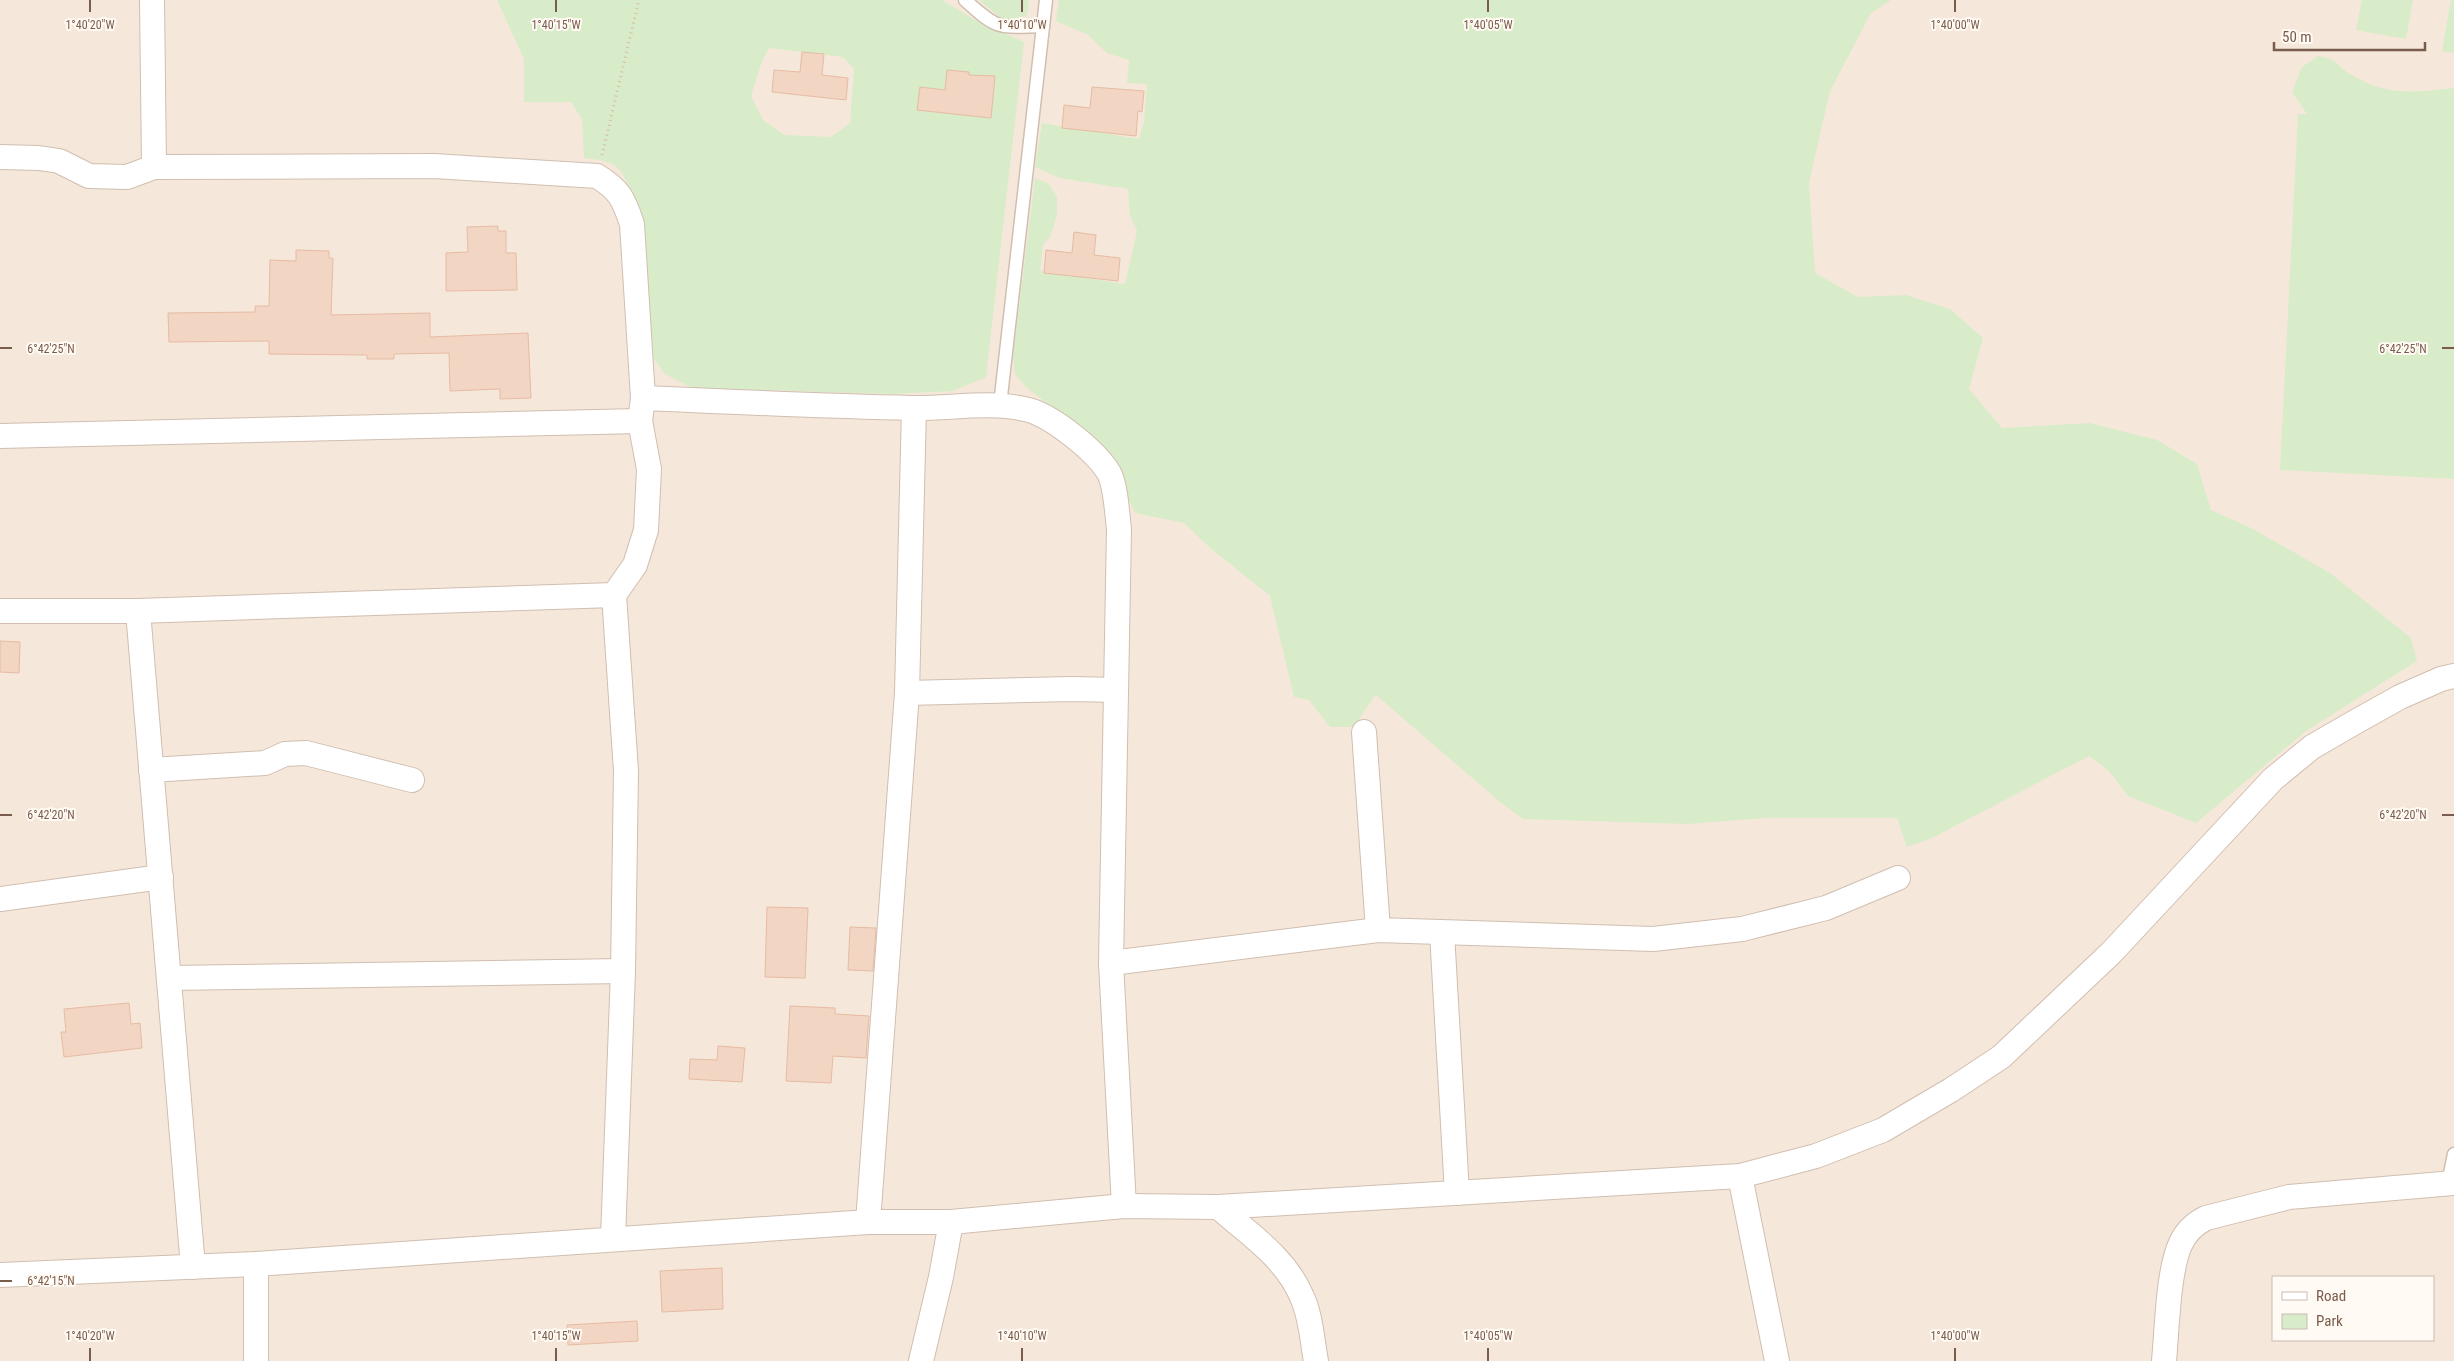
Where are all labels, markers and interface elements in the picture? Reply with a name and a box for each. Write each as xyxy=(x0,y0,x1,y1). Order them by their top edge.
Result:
text: 1°40'20"W xyxy=(65,18,115,32)
text: 1°40'15"W xyxy=(531,18,581,32)
text: 1°40'10"W xyxy=(997,18,1047,32)
text: 1°40'05"W xyxy=(1463,18,1513,32)
text: 1°40'00"W xyxy=(1930,18,1980,32)
scale bar xyxy=(2274,20,2425,52)
text: 50 m xyxy=(2282,28,2312,46)
text: 6°42'25"N xyxy=(27,342,75,356)
text: 6°42'25"N xyxy=(2379,342,2427,356)
text: 6°42'20"N xyxy=(27,808,75,822)
text: 6°42'20"N xyxy=(2379,808,2427,822)
text: 6°42'15"N xyxy=(27,1274,75,1288)
legend xyxy=(2272,1276,2434,1341)
text: Road xyxy=(2316,1287,2346,1305)
text: Park xyxy=(2316,1312,2343,1330)
text: 1°40'20"W xyxy=(65,1329,115,1343)
text: 1°40'15"W xyxy=(531,1329,581,1343)
text: 1°40'10"W xyxy=(997,1329,1047,1343)
text: 1°40'05"W xyxy=(1463,1329,1513,1343)
text: 1°40'00"W xyxy=(1930,1329,1980,1343)

